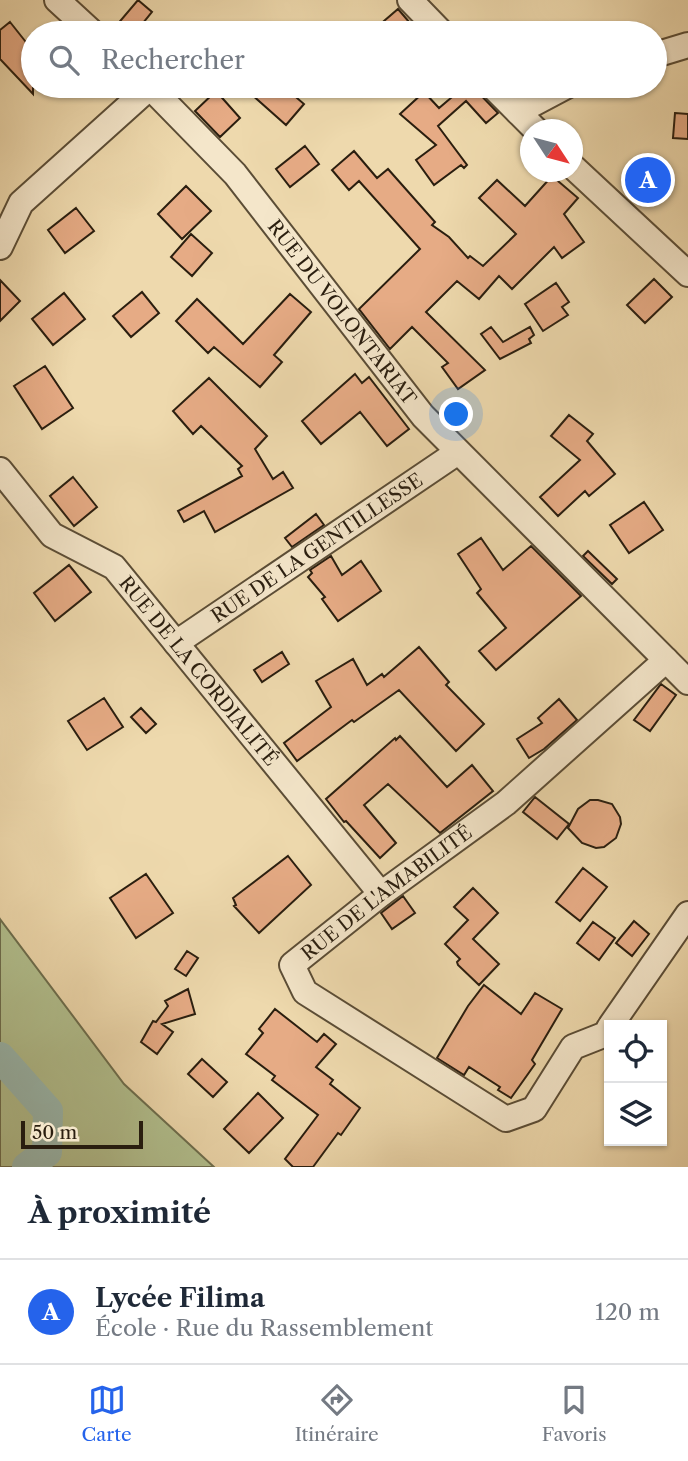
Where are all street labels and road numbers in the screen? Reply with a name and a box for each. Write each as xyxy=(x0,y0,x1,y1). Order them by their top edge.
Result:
street label: RUE DU VOLONTARIAT xyxy=(263,215,422,410)
street label: RUE DE LA GENTILLESSE xyxy=(207,468,427,627)
street label: RUE DE LA CORDIALITÉ xyxy=(114,571,283,770)
street label: RUE DE L'AMABILITÉ xyxy=(296,820,476,965)

